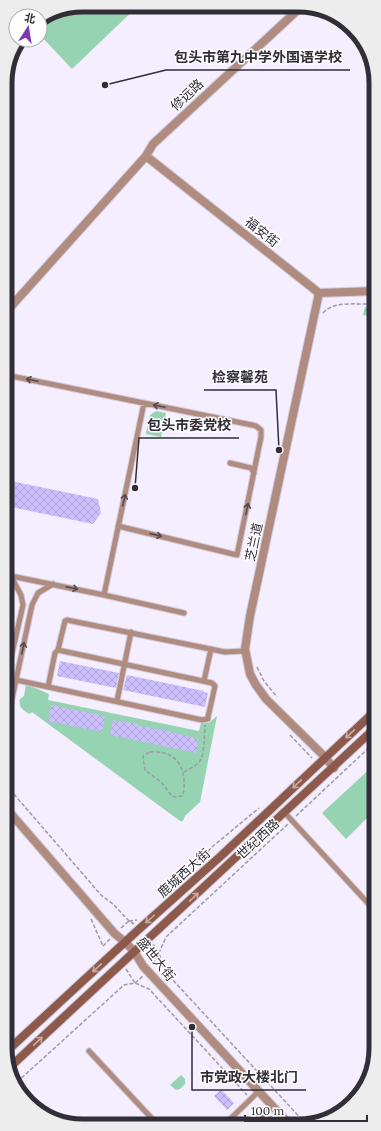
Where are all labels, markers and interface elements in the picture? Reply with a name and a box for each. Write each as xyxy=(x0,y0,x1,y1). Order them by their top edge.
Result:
north arrow xyxy=(8,8,48,48)
text: 北 xyxy=(23,10,37,26)
callout: 包头市第九中学外国语学校 xyxy=(166,44,350,70)
text: 包头市第九中学外国语学校 xyxy=(174,48,342,66)
street label: 修远路 xyxy=(167,75,207,115)
street label: 福安街 xyxy=(241,213,283,251)
callout: 检察馨苑 xyxy=(204,364,276,390)
text: 检察馨苑 xyxy=(212,368,268,386)
one-way arrow xyxy=(25,376,38,384)
one-way arrow xyxy=(153,402,166,410)
callout: 包头市委党校 xyxy=(139,412,239,438)
text: 包头市委党校 xyxy=(147,416,231,434)
one-way arrow xyxy=(120,493,128,506)
one-way arrow xyxy=(243,503,251,516)
street label: 芝兰道 xyxy=(242,521,266,563)
one-way arrow xyxy=(149,532,162,540)
one-way arrow xyxy=(65,585,78,593)
one-way arrow xyxy=(20,642,28,655)
one-way arrow xyxy=(345,729,355,739)
one-way arrow xyxy=(292,779,302,789)
street label: 世纪西路 xyxy=(233,815,283,863)
street label: 鹿城西大街 xyxy=(154,845,214,901)
one-way arrow xyxy=(189,892,199,901)
one-way arrow xyxy=(144,915,155,924)
street label: 盛世大街 xyxy=(133,933,179,985)
one-way arrow xyxy=(92,963,102,972)
one-way arrow xyxy=(33,1037,43,1046)
callout: 市党政大楼北门 xyxy=(192,1064,306,1090)
text: 市党政大楼北门 xyxy=(200,1068,298,1086)
scale bar xyxy=(245,1097,367,1123)
text: 100 m xyxy=(251,1103,284,1118)

